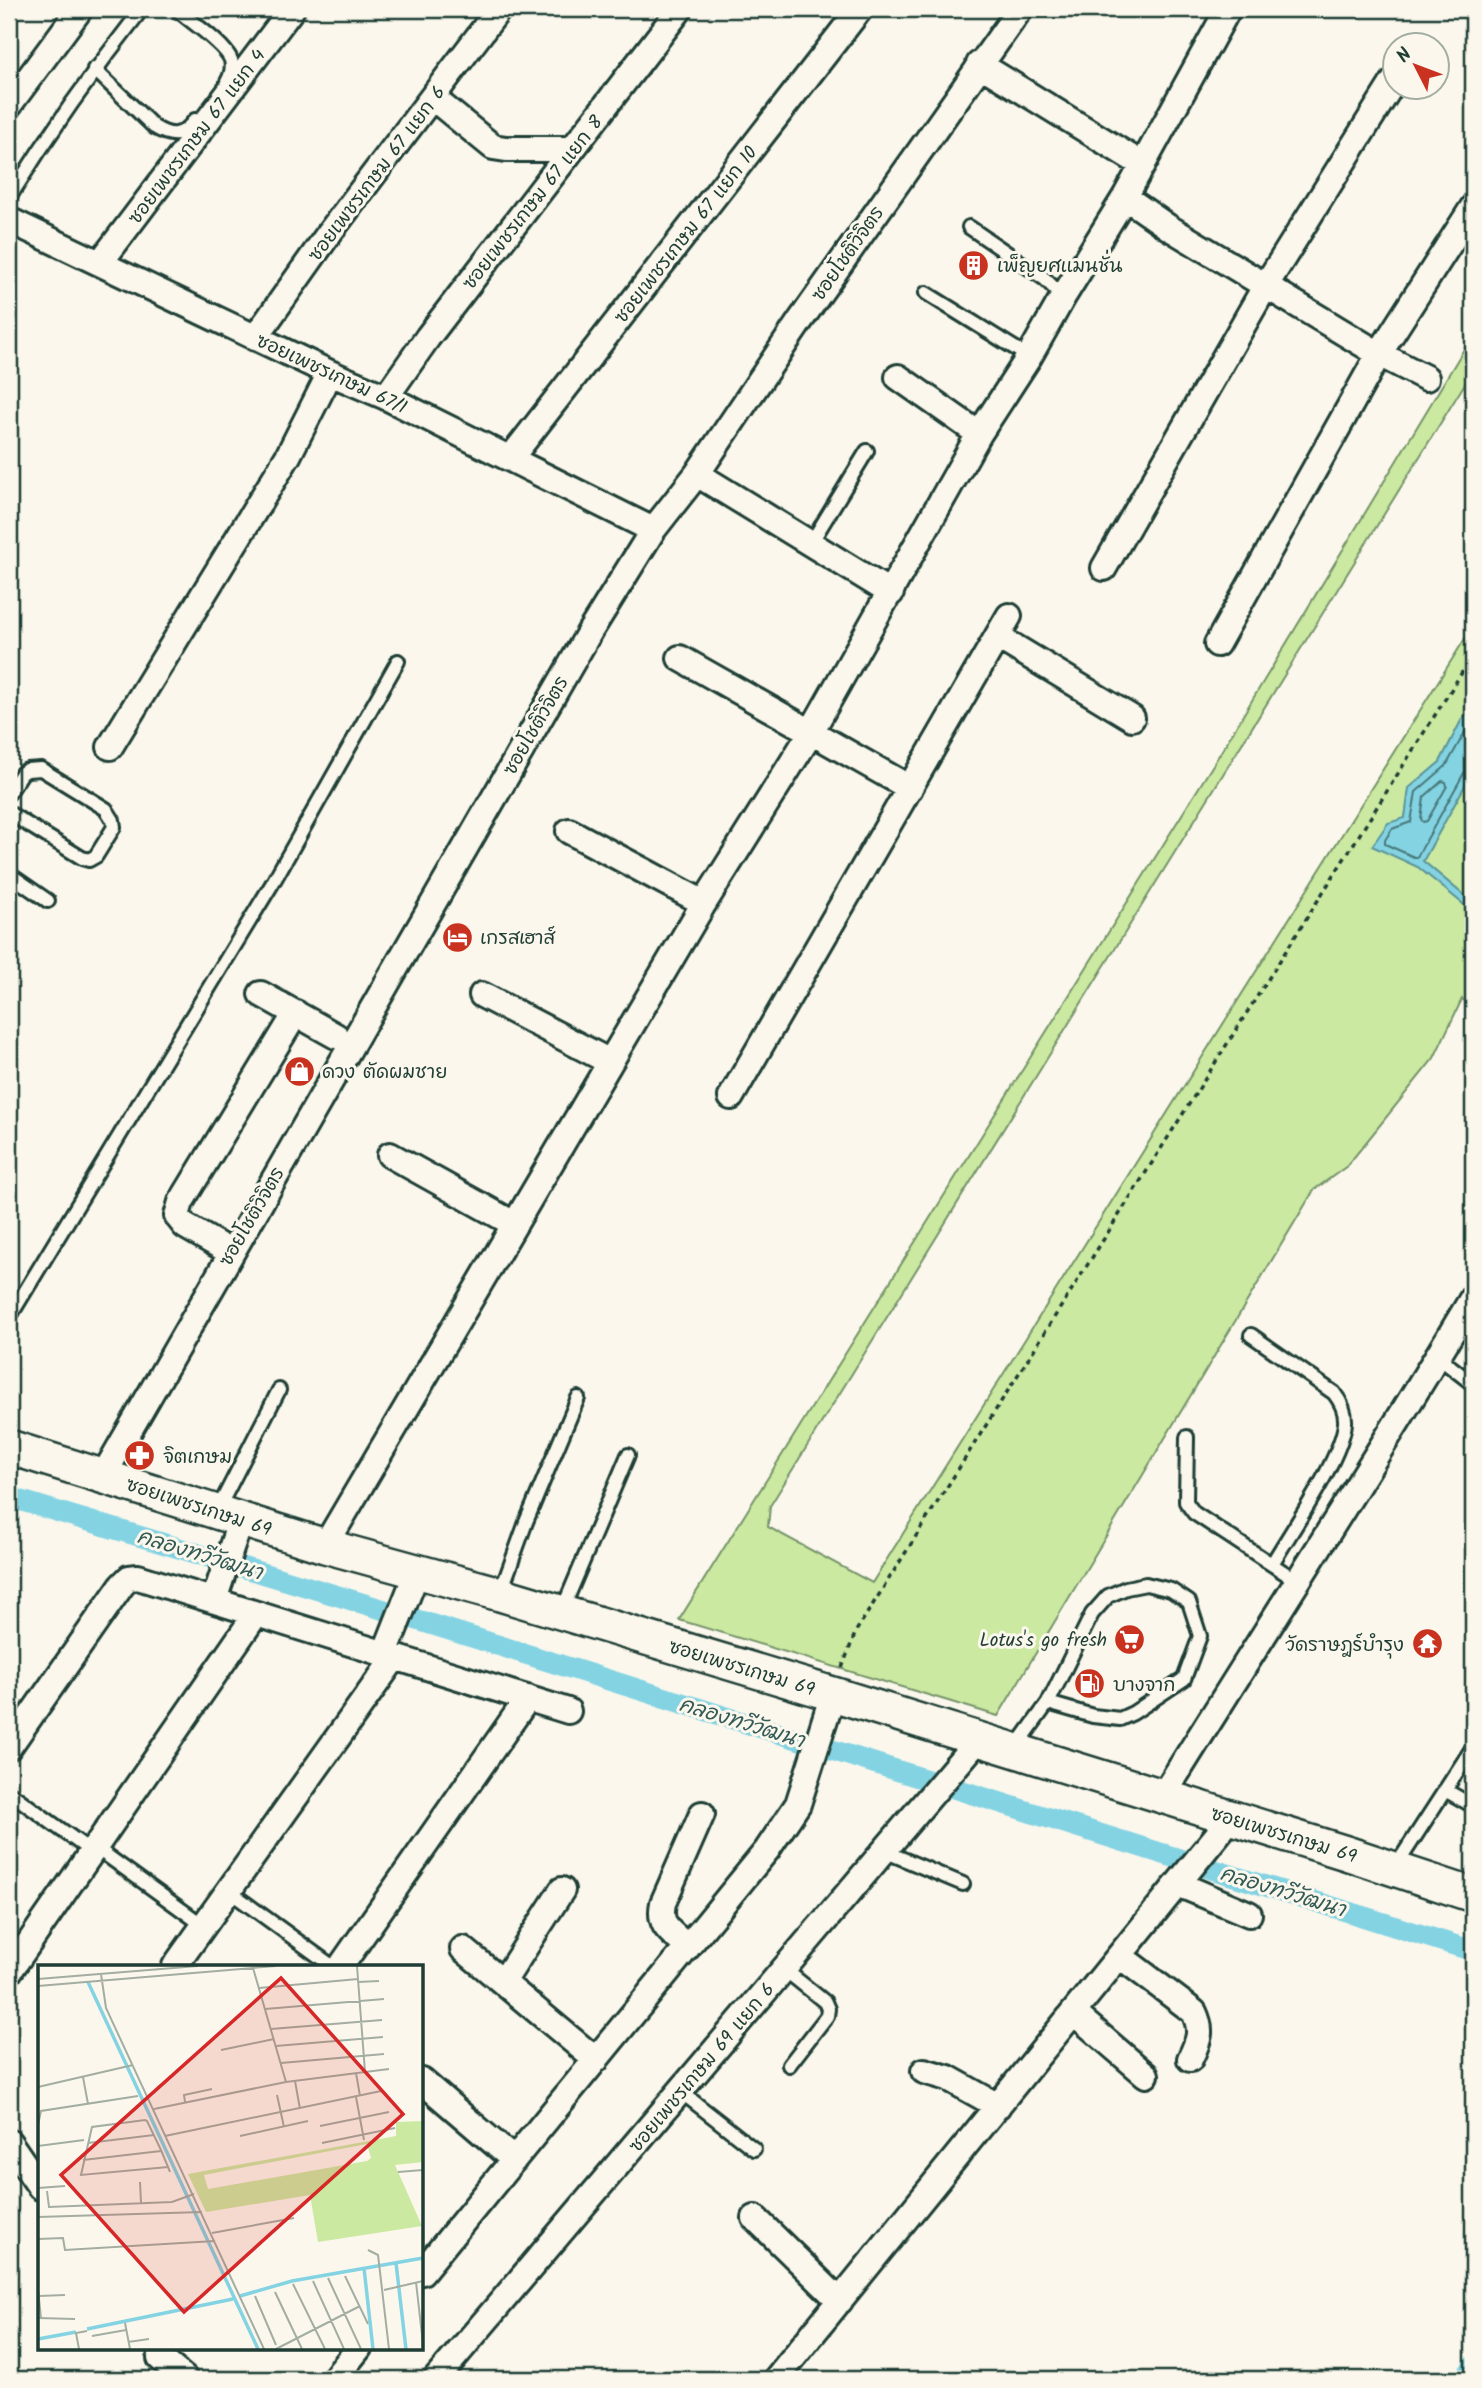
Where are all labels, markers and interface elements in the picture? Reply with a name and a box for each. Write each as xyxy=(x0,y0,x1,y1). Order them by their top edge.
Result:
north arrow xyxy=(1380,32,1450,102)
text: N xyxy=(1390,41,1420,70)
street label: ซอยเพชรเกษม 67 แยก 4 xyxy=(121,43,274,232)
street label: ซอยเพชรเกษม 67 แยก 6 xyxy=(301,80,454,269)
street label: ซอยเพชรเกษม 67 แยก 8 xyxy=(456,109,612,297)
street label: ซอยเพชรเกษม 67 แยก 10 xyxy=(607,140,766,331)
street label: ซอยโชติวิจิตร xyxy=(805,200,893,308)
building icon: เพ็ญยศแมนชั่น xyxy=(957,248,991,282)
place label: เพ็ญยศแมนชั่น xyxy=(997,249,1123,282)
street label: ซอยเพชรเกษม 67/1 xyxy=(251,327,412,423)
street label: ซอยโชติวิจิตร xyxy=(496,671,577,781)
hotel icon: เกรสเฮาส์ xyxy=(440,920,474,954)
place label: เกรสเฮาส์ xyxy=(480,924,557,954)
shop icon: ดวง ตัดผมชาย xyxy=(282,1054,316,1088)
place label: ดวง ตัดผมชาย xyxy=(322,1058,447,1088)
street label: ซอยโชติวิจิตร xyxy=(212,1162,293,1272)
pharmacy icon: จิตเกษม xyxy=(123,1439,157,1473)
place label: จิตเกษม xyxy=(163,1443,232,1473)
street label: ซอยเพชรเกษม 69 xyxy=(122,1470,275,1546)
water label: คลองทวีวัฒนา xyxy=(133,1521,268,1591)
supermarket icon: Lotus's go fresh xyxy=(1113,1622,1147,1656)
place label: Lotus's go fresh xyxy=(979,1626,1107,1656)
temple icon: วัดราษฎร์บำรุง xyxy=(1410,1627,1444,1661)
place label: วัดราษฎร์บำรุง xyxy=(1285,1631,1404,1661)
street label: ซอยเพชรเกษม 69 xyxy=(665,1632,818,1705)
fuel station icon: บางจาก xyxy=(1073,1667,1107,1701)
place label: บางจาก xyxy=(1113,1671,1176,1701)
water label: คลองทวีวัฒนา xyxy=(675,1689,810,1759)
street label: ซอยเพชรเกษม 69 xyxy=(1207,1799,1360,1872)
water label: คลองทวีวัฒนา xyxy=(1216,1858,1351,1928)
inset map xyxy=(38,1965,424,2350)
street label: ซอยเพชรเกษม 69 แยก 6 xyxy=(622,1977,783,2160)

